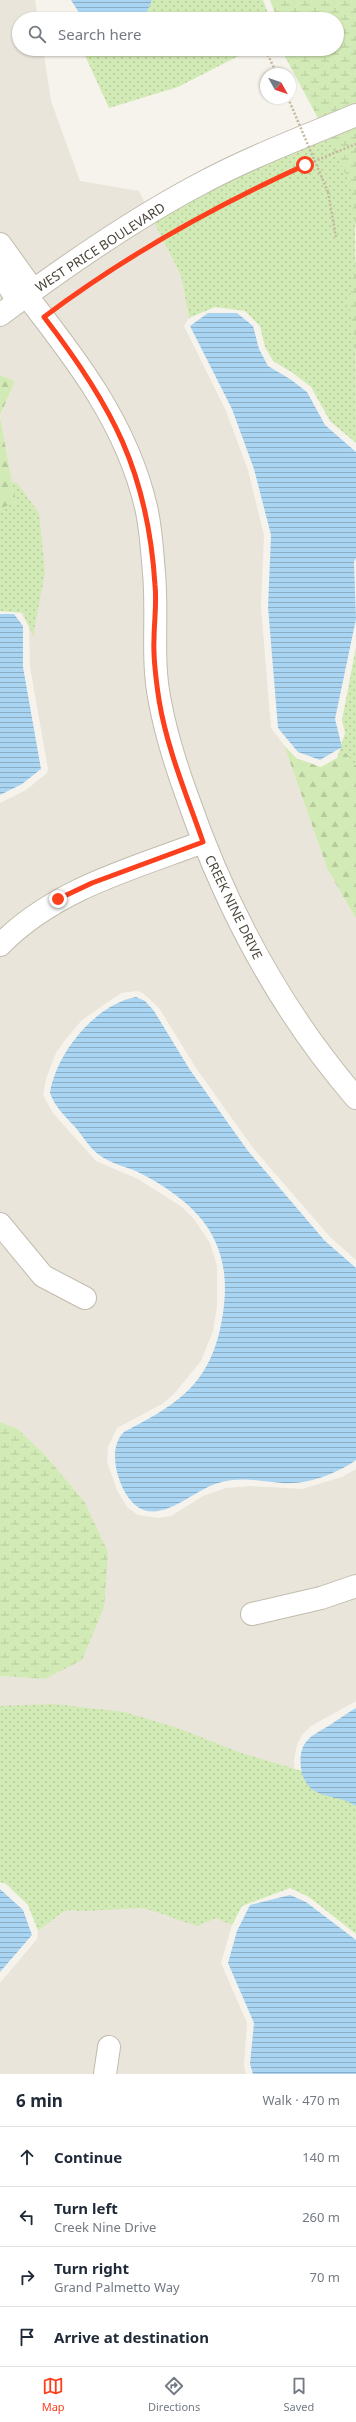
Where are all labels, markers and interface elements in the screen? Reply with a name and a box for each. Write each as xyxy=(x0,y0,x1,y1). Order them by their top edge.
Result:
search box xyxy=(12,12,344,56)
icon: search xyxy=(26,23,48,45)
text: Search here xyxy=(58,24,141,44)
north arrow xyxy=(260,68,296,104)
route start xyxy=(296,156,314,174)
street label: WEST PRICE BOULEVARD xyxy=(32,198,168,296)
street label: CREEK NINE DRIVE xyxy=(201,852,267,962)
route end xyxy=(49,890,67,908)
text: 6 min xyxy=(16,2089,63,2112)
text: Walk · 470 m xyxy=(262,2091,340,2109)
icon: ahead xyxy=(16,2146,38,2168)
text: Continue xyxy=(54,2147,122,2167)
text: 140 m xyxy=(302,2148,340,2166)
text: Turn left xyxy=(54,2198,118,2218)
icon: left xyxy=(16,2206,38,2228)
text: 260 m xyxy=(302,2208,340,2226)
text: Creek Nine Drive xyxy=(54,2218,156,2236)
text: Turn right xyxy=(54,2258,129,2278)
icon: right xyxy=(16,2266,38,2288)
text: 70 m xyxy=(310,2268,340,2286)
text: Grand Palmetto Way xyxy=(54,2278,180,2296)
icon: arrive xyxy=(16,2326,38,2348)
text: Arrive at destination xyxy=(54,2327,209,2347)
tab: Map xyxy=(42,2375,65,2414)
tab: Directions xyxy=(148,2375,200,2414)
tab: Saved xyxy=(284,2375,314,2414)

